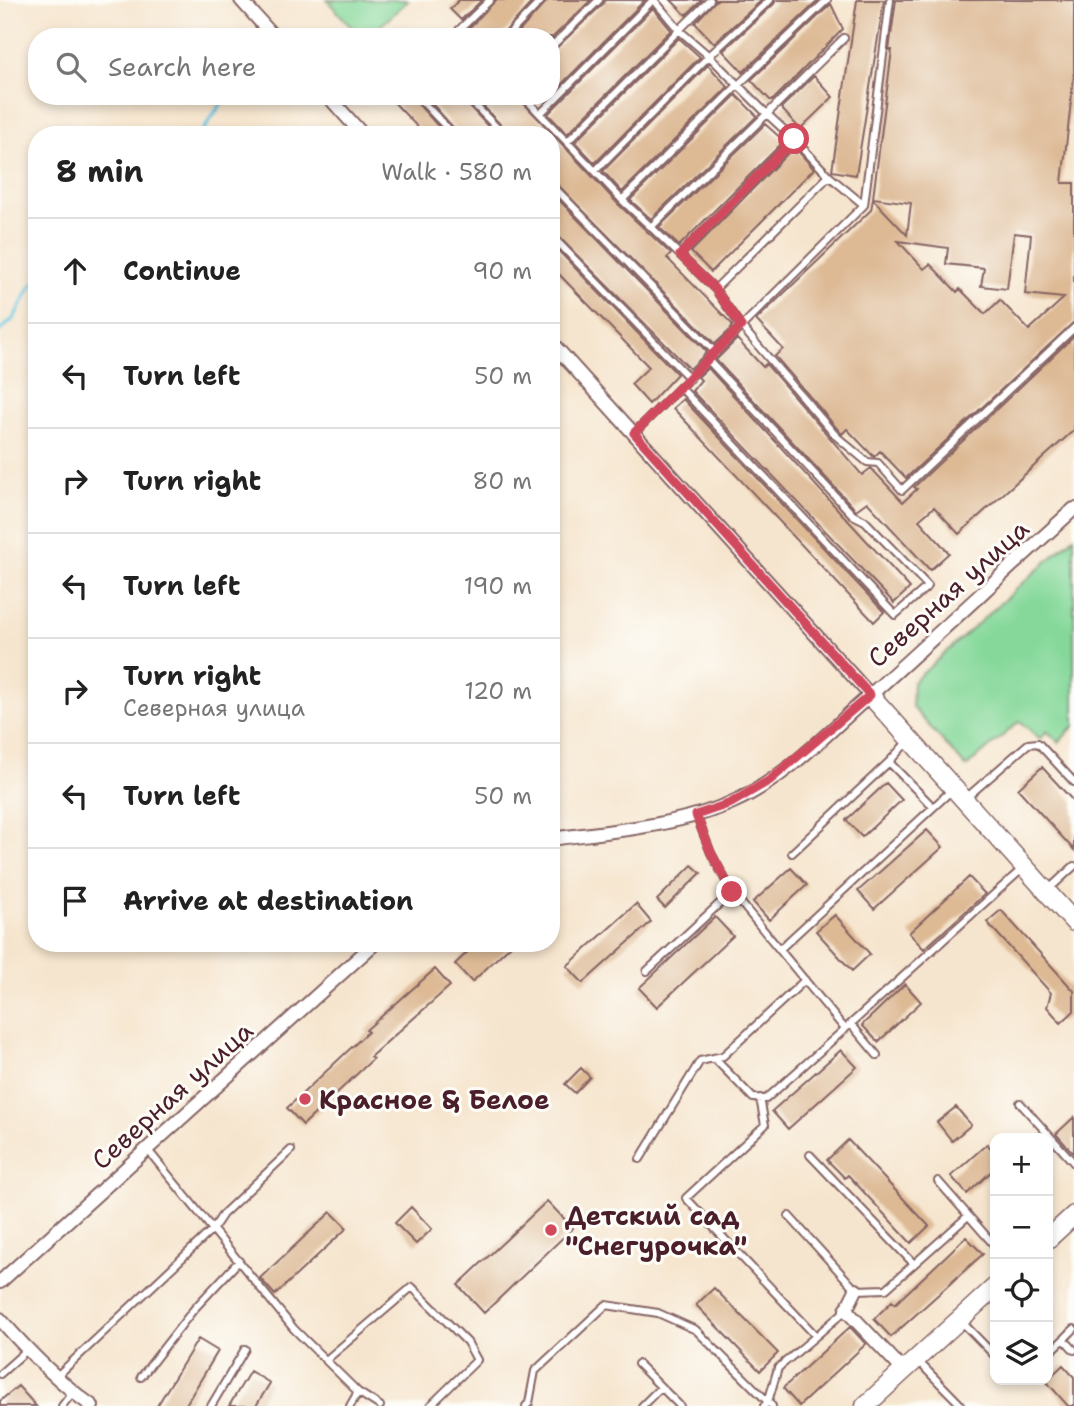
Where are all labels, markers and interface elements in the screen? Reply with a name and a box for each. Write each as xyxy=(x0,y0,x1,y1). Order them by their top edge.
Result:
search box xyxy=(28,28,560,105)
icon: search xyxy=(52,48,90,86)
text: Search here xyxy=(108,49,257,84)
route start xyxy=(778,123,809,154)
text: 8 min xyxy=(56,151,143,192)
text: Walk · 580 m xyxy=(381,157,532,187)
icon: ahead xyxy=(56,252,94,290)
text: Continue xyxy=(123,253,241,288)
text: 90 m xyxy=(472,256,532,286)
icon: left xyxy=(56,357,94,395)
text: Turn left xyxy=(123,358,240,393)
text: 50 m xyxy=(474,361,532,391)
icon: right xyxy=(56,462,94,500)
text: Turn right xyxy=(123,463,261,498)
text: 80 m xyxy=(473,466,532,496)
street label: Северная улица xyxy=(860,511,1036,675)
icon: left xyxy=(56,567,94,605)
text: Turn left xyxy=(123,568,240,603)
text: 190 m xyxy=(464,571,532,601)
text: Turn right xyxy=(123,658,261,693)
icon: right xyxy=(56,672,94,710)
text: 120 m xyxy=(464,676,532,706)
text: Северная улица xyxy=(123,693,305,723)
icon: left xyxy=(56,777,94,815)
text: Turn left xyxy=(123,778,240,813)
text: 50 m xyxy=(474,781,532,811)
route end xyxy=(716,876,747,907)
icon: arrive xyxy=(56,882,94,920)
text: Arrive at destination xyxy=(123,883,413,918)
street label: Северная улица xyxy=(84,1013,260,1177)
place label: Красное & Белое xyxy=(319,1082,550,1117)
marker: Красное & Белое xyxy=(297,1091,313,1107)
map controls xyxy=(990,1133,1053,1385)
button: + xyxy=(990,1133,1053,1196)
button: − xyxy=(990,1196,1053,1259)
place label: Детский сад "Снегурочка" xyxy=(565,1198,747,1263)
marker: Детский сад "Снегурочка" xyxy=(543,1222,559,1238)
button: locate xyxy=(990,1259,1053,1322)
button: layers xyxy=(990,1322,1053,1385)

